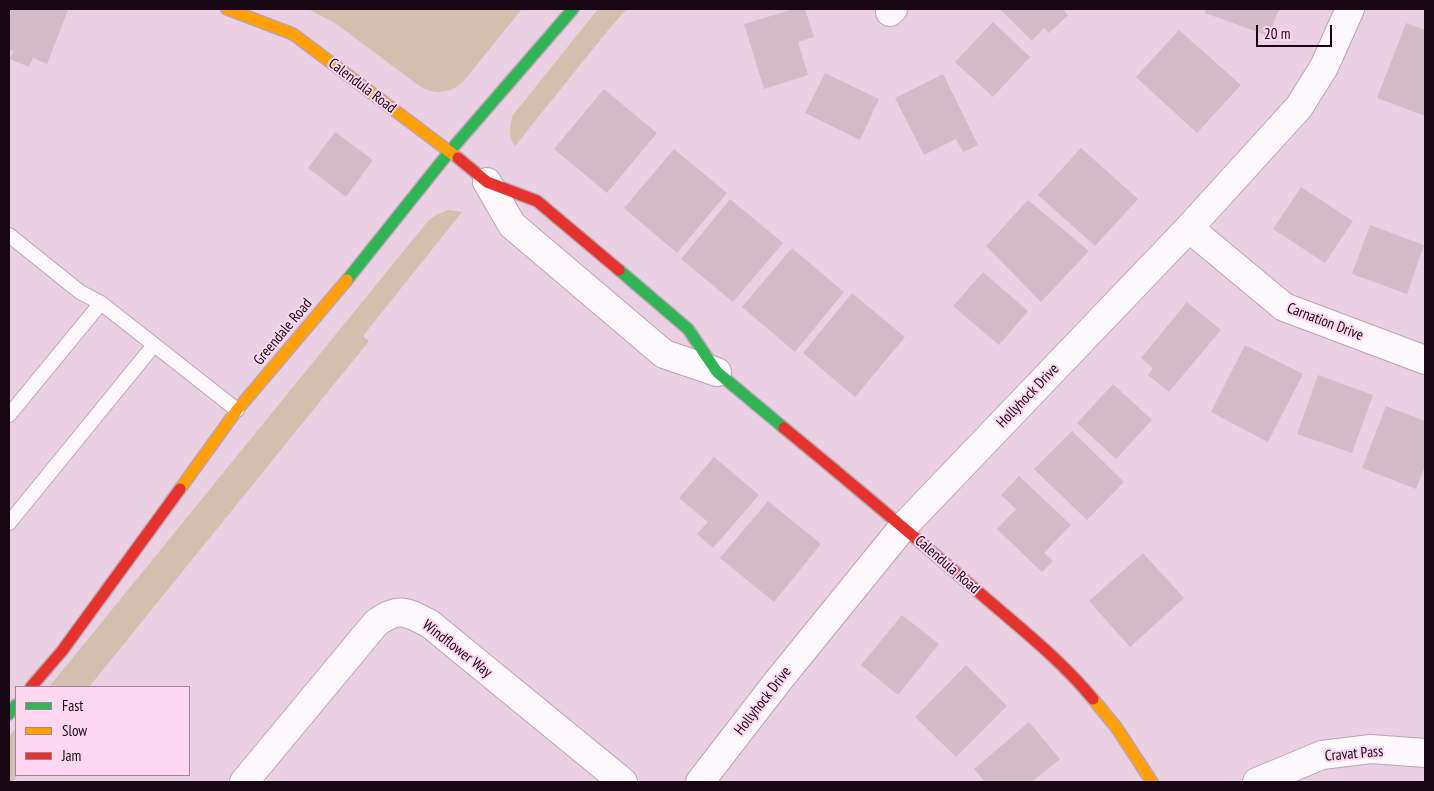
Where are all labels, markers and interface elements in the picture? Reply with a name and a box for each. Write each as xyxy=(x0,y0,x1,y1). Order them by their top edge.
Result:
scale bar xyxy=(1259,15,1335,47)
text: 20 m xyxy=(1264,24,1290,43)
street label: Calendula Road xyxy=(325,55,399,117)
street label: Greendale Road xyxy=(250,295,316,369)
street label: Carnation Drive xyxy=(1284,299,1366,345)
street label: Hollyhock Drive xyxy=(993,360,1063,432)
street label: Calendula Road xyxy=(911,532,983,598)
street label: Windflower Way xyxy=(419,616,495,682)
street label: Hollyhock Drive xyxy=(731,663,795,739)
legend xyxy=(15,686,190,776)
text: Fast xyxy=(62,696,83,715)
text: Slow xyxy=(62,721,87,740)
street label: Cravat Pass xyxy=(1324,742,1384,766)
text: Jam xyxy=(62,746,81,765)

